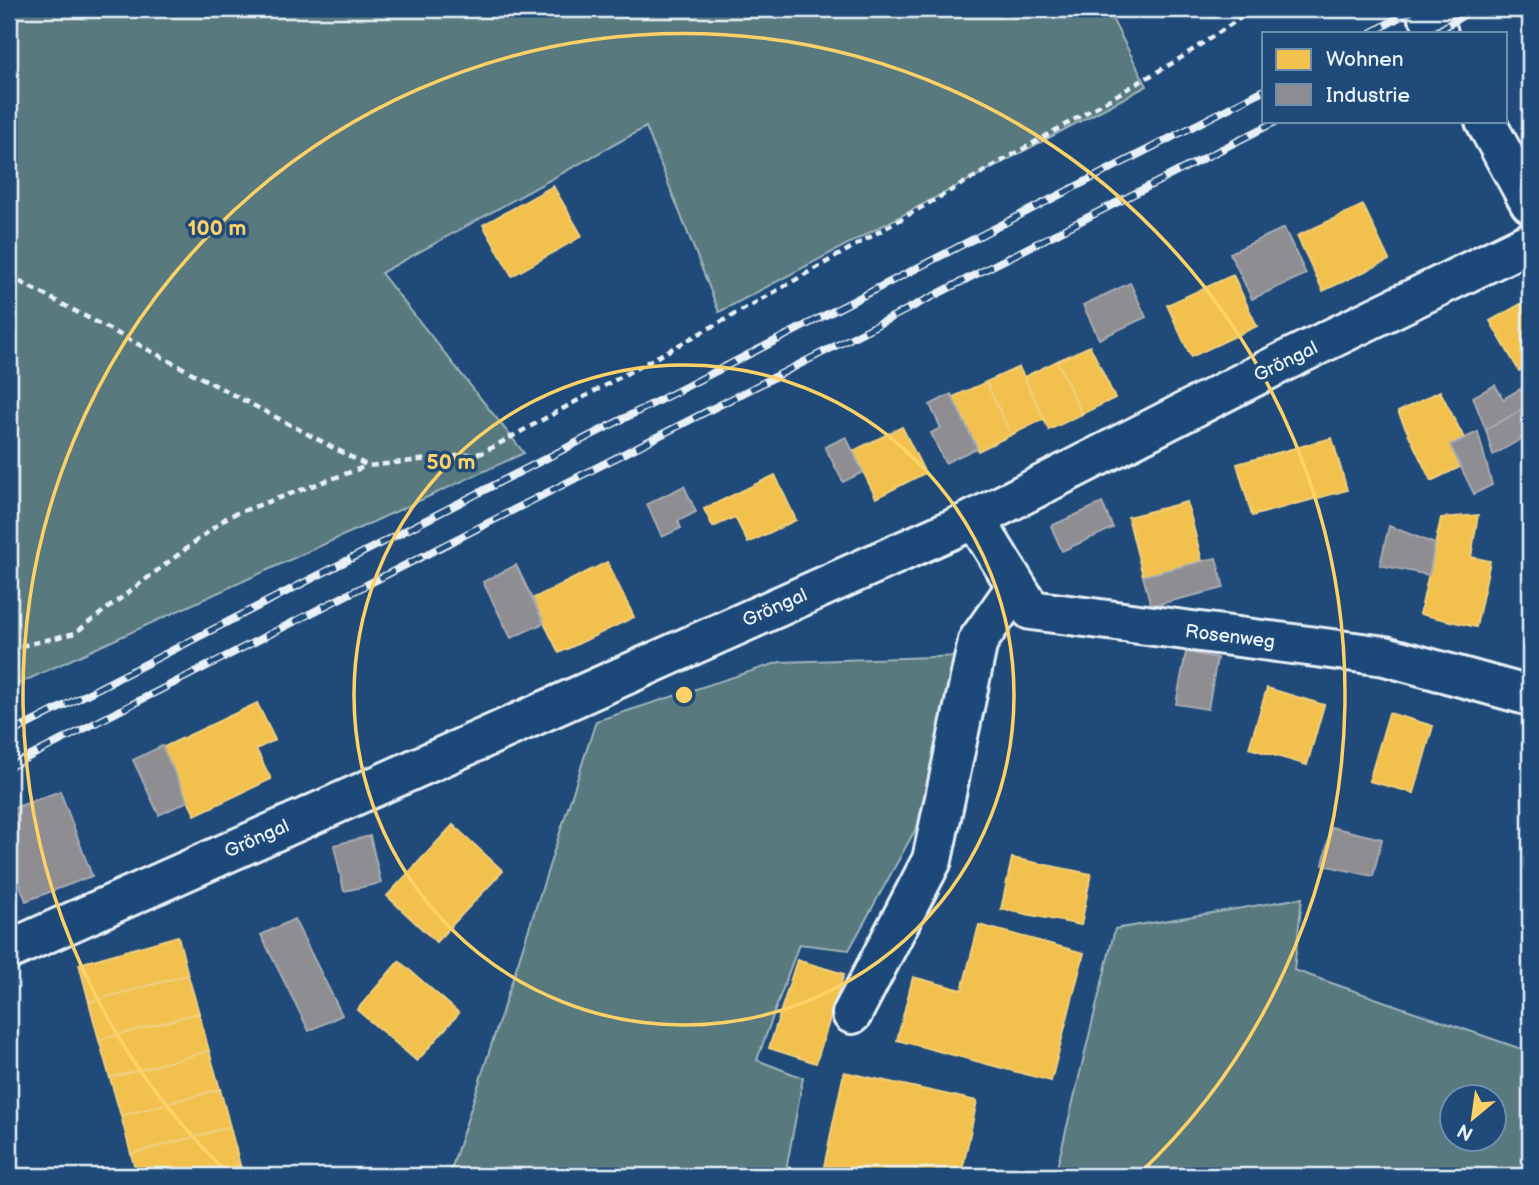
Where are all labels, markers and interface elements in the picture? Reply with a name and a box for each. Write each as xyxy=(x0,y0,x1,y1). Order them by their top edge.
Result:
legend xyxy=(1262,32,1508,122)
text: Wohnen xyxy=(1326,47,1404,72)
text: Industrie xyxy=(1326,83,1410,108)
text: 100 m xyxy=(188,216,246,241)
street label: Gröngal xyxy=(1250,337,1322,387)
text: 50 m xyxy=(427,450,475,475)
street label: Gröngal xyxy=(739,584,811,632)
street label: Rosenweg xyxy=(1184,620,1276,654)
centre of rings xyxy=(672,683,696,707)
street label: Gröngal xyxy=(221,815,293,863)
north arrow xyxy=(1438,1084,1508,1154)
text: N xyxy=(1454,1118,1477,1145)

